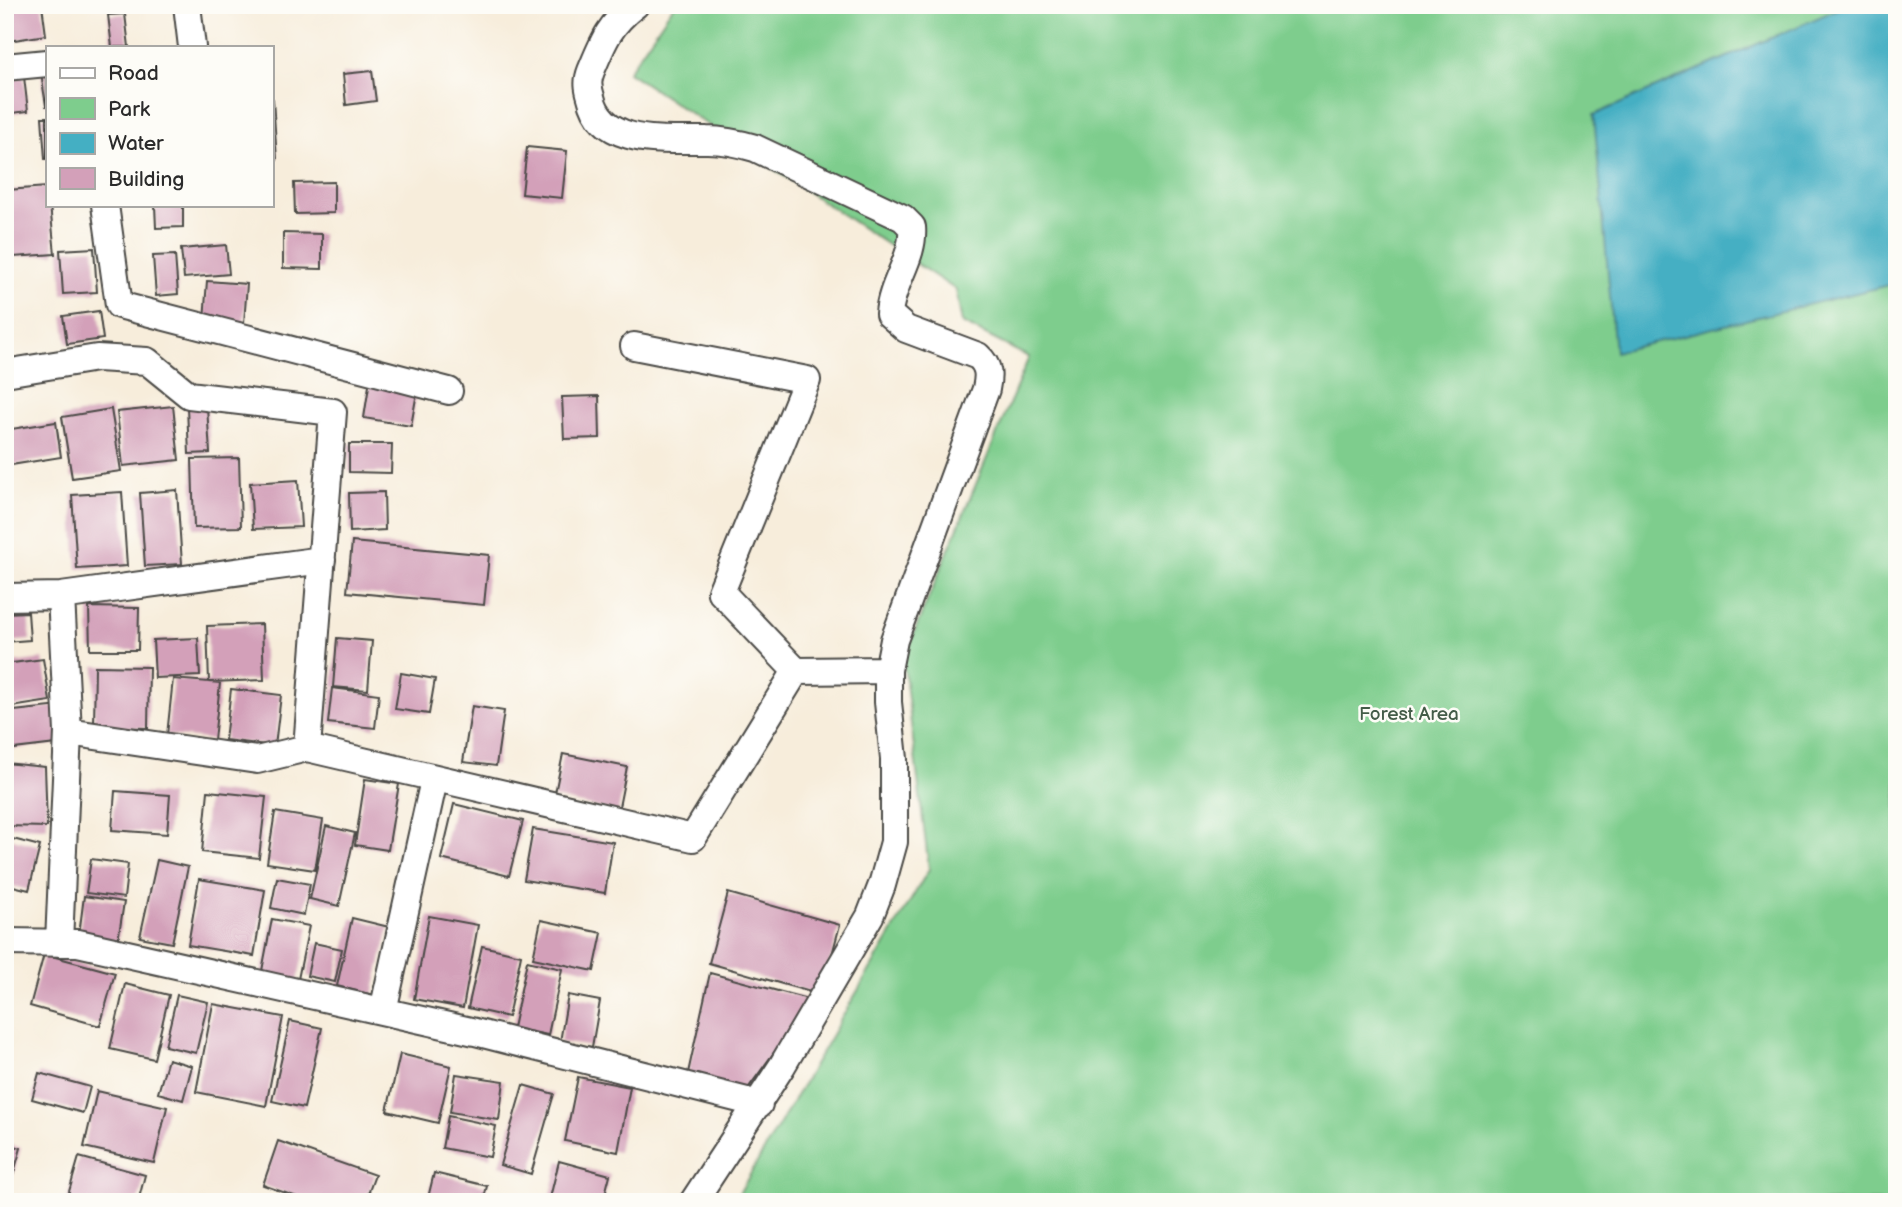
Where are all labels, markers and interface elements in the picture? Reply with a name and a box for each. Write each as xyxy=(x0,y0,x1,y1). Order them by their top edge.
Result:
legend xyxy=(46,46,273,206)
text: Road xyxy=(108,61,159,86)
text: Park xyxy=(108,97,151,122)
text: Water xyxy=(108,131,164,156)
text: Building xyxy=(108,167,184,192)
park label: Forest Area xyxy=(1359,703,1459,726)

